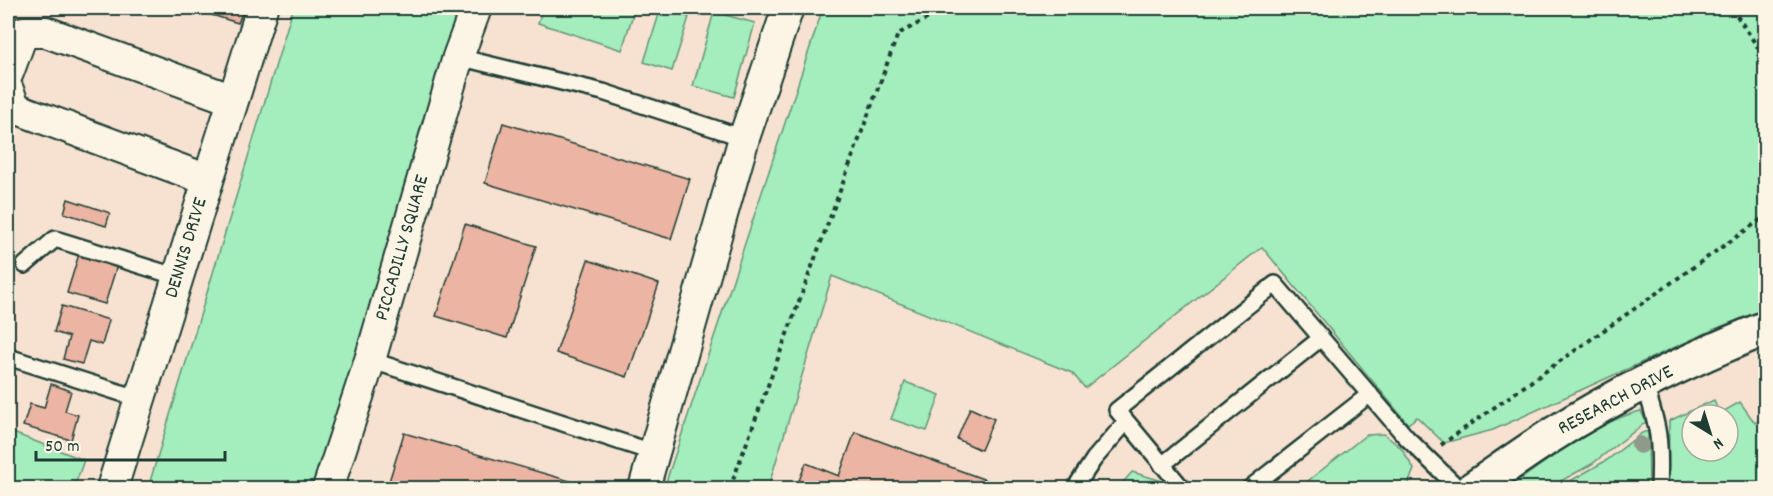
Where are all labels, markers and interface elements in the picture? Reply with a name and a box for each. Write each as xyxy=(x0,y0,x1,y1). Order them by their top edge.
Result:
street label: PICCADILLY SQUARE xyxy=(369,172,437,324)
street label: DENNIS DRIVE xyxy=(158,194,216,302)
street label: RESEARCH DRIVE xyxy=(1553,359,1679,443)
north arrow xyxy=(1680,403,1740,463)
scale bar xyxy=(36,424,225,462)
text: N xyxy=(1707,431,1728,454)
text: 50 m xyxy=(45,435,80,460)

